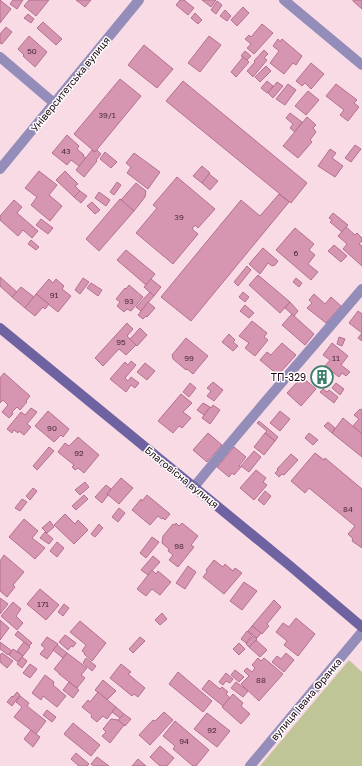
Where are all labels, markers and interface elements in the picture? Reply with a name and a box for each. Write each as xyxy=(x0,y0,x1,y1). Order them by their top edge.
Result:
street label: Університетська вулиця xyxy=(28,34,112,134)
house number: 50 xyxy=(27,46,37,56)
house number: 39/1 xyxy=(98,110,116,120)
house number: 43 xyxy=(61,146,71,156)
house number: 39 xyxy=(174,212,184,222)
house number: 6 xyxy=(294,248,299,258)
house number: 91 xyxy=(50,290,58,300)
house number: 93 xyxy=(124,296,134,306)
house number: 95 xyxy=(116,337,126,347)
house number: 99 xyxy=(184,353,194,363)
house number: 11 xyxy=(332,353,340,363)
building icon: ТП-329 xyxy=(309,364,335,390)
place label: ТП-329 xyxy=(271,371,306,383)
house number: 90 xyxy=(47,423,57,433)
street label: Благовісна вулиця xyxy=(143,444,221,510)
house number: 92 xyxy=(74,448,84,458)
house number: 84 xyxy=(343,504,353,514)
house number: 98 xyxy=(174,541,184,551)
house number: 171 xyxy=(37,599,49,609)
street label: вулиця Івана Франка xyxy=(268,655,344,743)
house number: 88 xyxy=(256,675,266,685)
house number: 92 xyxy=(207,725,217,735)
house number: 94 xyxy=(179,736,189,746)

